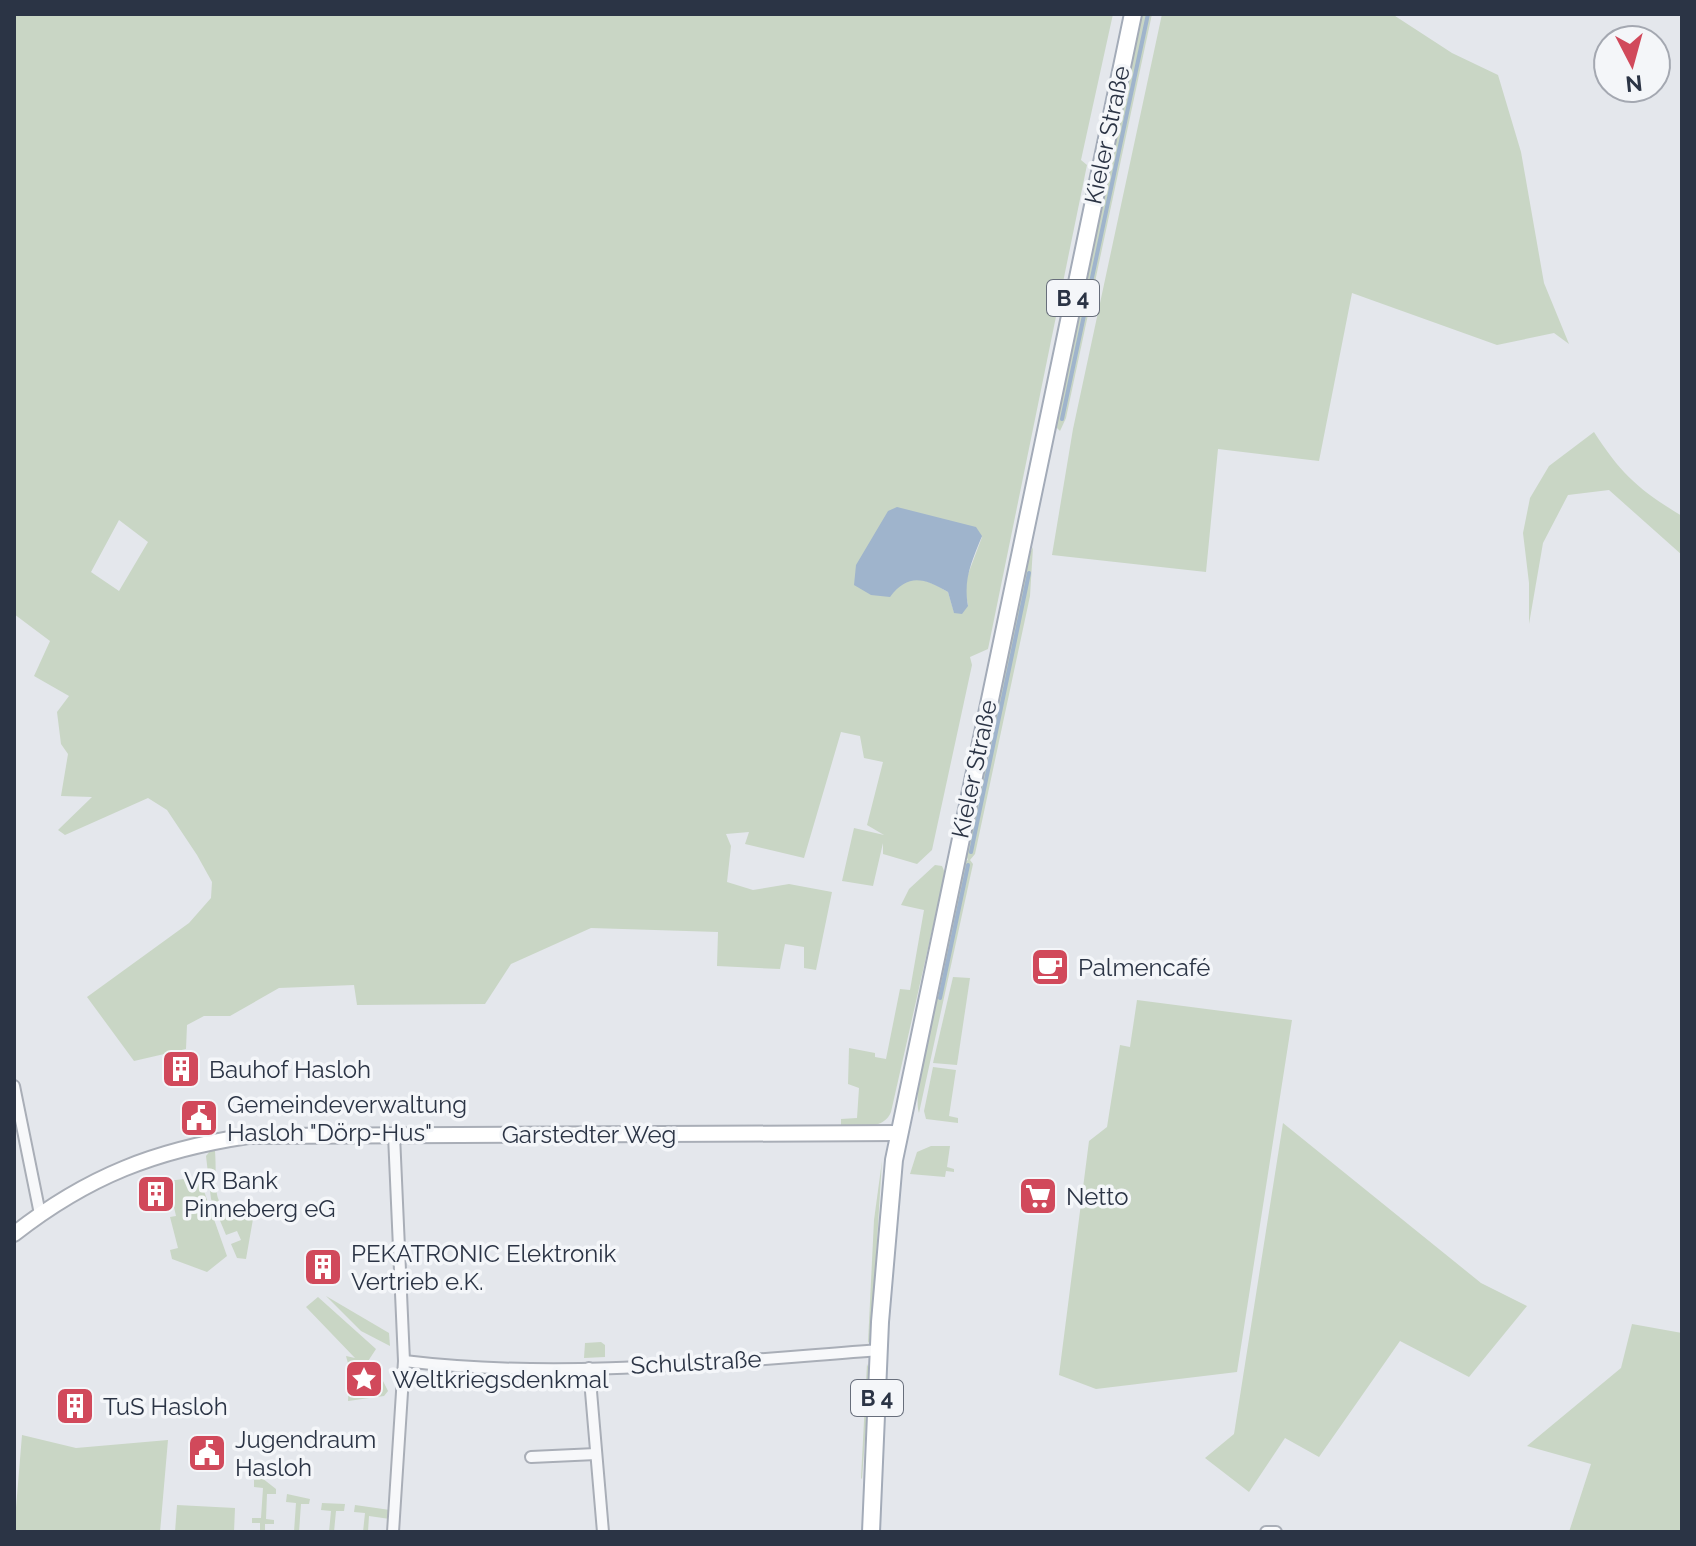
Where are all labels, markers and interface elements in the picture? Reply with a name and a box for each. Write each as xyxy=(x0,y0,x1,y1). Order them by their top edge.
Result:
north arrow xyxy=(1592,24,1672,104)
street label: Kieler Straße xyxy=(1078,63,1136,207)
text: N xyxy=(1624,70,1644,98)
road number: B 4 xyxy=(1047,280,1099,316)
street label: Kieler Straße xyxy=(945,697,1003,841)
cafe icon: Palmencafé xyxy=(1029,946,1071,988)
place label: Palmencafé xyxy=(1078,953,1210,982)
building icon: Bauhof Hasloh xyxy=(160,1048,202,1090)
place label: Bauhof Hasloh xyxy=(209,1055,371,1084)
place label: Gemeindeverwaltung Hasloh "Dörp-Hus" xyxy=(227,1090,467,1147)
public building icon: Gemeindeverwaltung Hasloh "Dörp-Hus" xyxy=(178,1097,220,1139)
street label: Garstedter Weg xyxy=(502,1120,676,1149)
place label: VR Bank Pinneberg eG xyxy=(184,1166,335,1223)
building icon: VR Bank Pinneberg eG xyxy=(135,1173,177,1215)
supermarket icon: Netto xyxy=(1017,1175,1059,1217)
place label: Netto xyxy=(1066,1182,1128,1211)
place label: PEKATRONIC Elektronik Vertrieb e.K. xyxy=(351,1239,617,1296)
building icon: PEKATRONIC Elektronik Vertrieb e.K. xyxy=(302,1246,344,1288)
street label: Schulstraße xyxy=(630,1344,762,1380)
place icon: Weltkriegsdenkmal xyxy=(343,1358,385,1400)
place label: Weltkriegsdenkmal xyxy=(392,1365,609,1394)
road number: B 4 xyxy=(851,1380,903,1416)
building icon: TuS Hasloh xyxy=(54,1385,96,1427)
place label: TuS Hasloh xyxy=(103,1392,228,1421)
place label: Jugendraum Hasloh xyxy=(235,1425,376,1482)
public building icon: Jugendraum Hasloh xyxy=(186,1432,228,1474)

